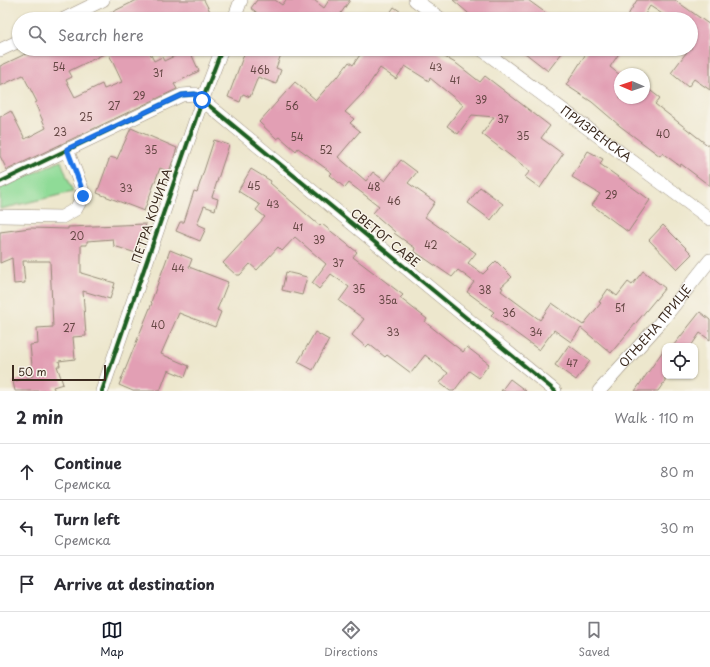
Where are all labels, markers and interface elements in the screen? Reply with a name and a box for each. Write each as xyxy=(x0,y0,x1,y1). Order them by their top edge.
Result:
search box xyxy=(12,12,698,56)
icon: search xyxy=(26,23,48,45)
text: Search here xyxy=(58,23,144,46)
house number: 54 xyxy=(52,59,66,74)
house number: 43 xyxy=(430,59,443,74)
house number: 46b xyxy=(250,62,270,77)
house number: 31 xyxy=(153,65,163,80)
north arrow xyxy=(614,68,650,104)
house number: 41 xyxy=(450,72,460,87)
house number: 29 xyxy=(133,88,146,103)
route start xyxy=(193,91,211,109)
house number: 39 xyxy=(475,92,487,107)
house number: 27 xyxy=(108,98,121,113)
house number: 56 xyxy=(285,98,299,113)
street label: ПРИЗРЕНСКА xyxy=(557,101,636,166)
house number: 25 xyxy=(79,109,93,124)
house number: 37 xyxy=(497,111,510,126)
house number: 23 xyxy=(53,124,67,139)
house number: 40 xyxy=(656,126,670,141)
house number: 35 xyxy=(517,128,529,143)
house number: 54 xyxy=(290,129,304,144)
house number: 35 xyxy=(145,142,157,157)
house number: 52 xyxy=(319,142,333,157)
street label: ПЕТРА КОЧИЋА xyxy=(126,166,176,265)
house number: 45 xyxy=(248,178,260,193)
house number: 48 xyxy=(368,179,380,194)
house number: 33 xyxy=(119,180,133,195)
route end xyxy=(74,187,92,205)
house number: 29 xyxy=(605,187,618,202)
house number: 46 xyxy=(387,193,401,208)
house number: 43 xyxy=(267,196,280,211)
street label: СВЕТОГ САВЕ xyxy=(347,204,424,271)
house number: 41 xyxy=(293,219,303,234)
house number: 20 xyxy=(70,228,84,243)
house number: 39 xyxy=(313,232,325,247)
house number: 42 xyxy=(424,237,438,252)
house number: 37 xyxy=(332,255,345,270)
house number: 44 xyxy=(171,260,185,275)
street label: ОГЊЕНА ПРИЦЕ xyxy=(614,280,695,371)
house number: 35 xyxy=(353,281,365,296)
house number: 38 xyxy=(479,282,491,297)
house number: 35a xyxy=(379,292,398,307)
house number: 51 xyxy=(615,300,625,315)
house number: 36 xyxy=(502,305,516,320)
house number: 40 xyxy=(151,317,165,332)
house number: 27 xyxy=(63,320,76,335)
house number: 33 xyxy=(386,324,400,339)
house number: 34 xyxy=(529,324,543,339)
map controls xyxy=(662,343,698,379)
button: locate xyxy=(662,343,698,379)
house number: 47 xyxy=(566,355,579,370)
scale bar xyxy=(12,363,106,382)
text: 50 m xyxy=(18,363,47,380)
text: 2 min xyxy=(16,404,63,430)
text: Walk · 110 m xyxy=(615,408,694,427)
text: Continue xyxy=(54,451,122,474)
icon: ahead xyxy=(16,461,38,483)
text: 80 m xyxy=(660,462,694,481)
text: Сремска xyxy=(54,474,111,493)
text: Turn left xyxy=(54,507,120,530)
icon: left xyxy=(16,517,38,539)
text: 30 m xyxy=(660,518,694,537)
text: Сремска xyxy=(54,530,111,549)
text: Arrive at destination xyxy=(54,572,215,595)
icon: arrive xyxy=(16,573,38,595)
tab: Map xyxy=(100,619,124,660)
tab: Directions xyxy=(324,619,378,660)
tab: Saved xyxy=(578,619,610,660)

